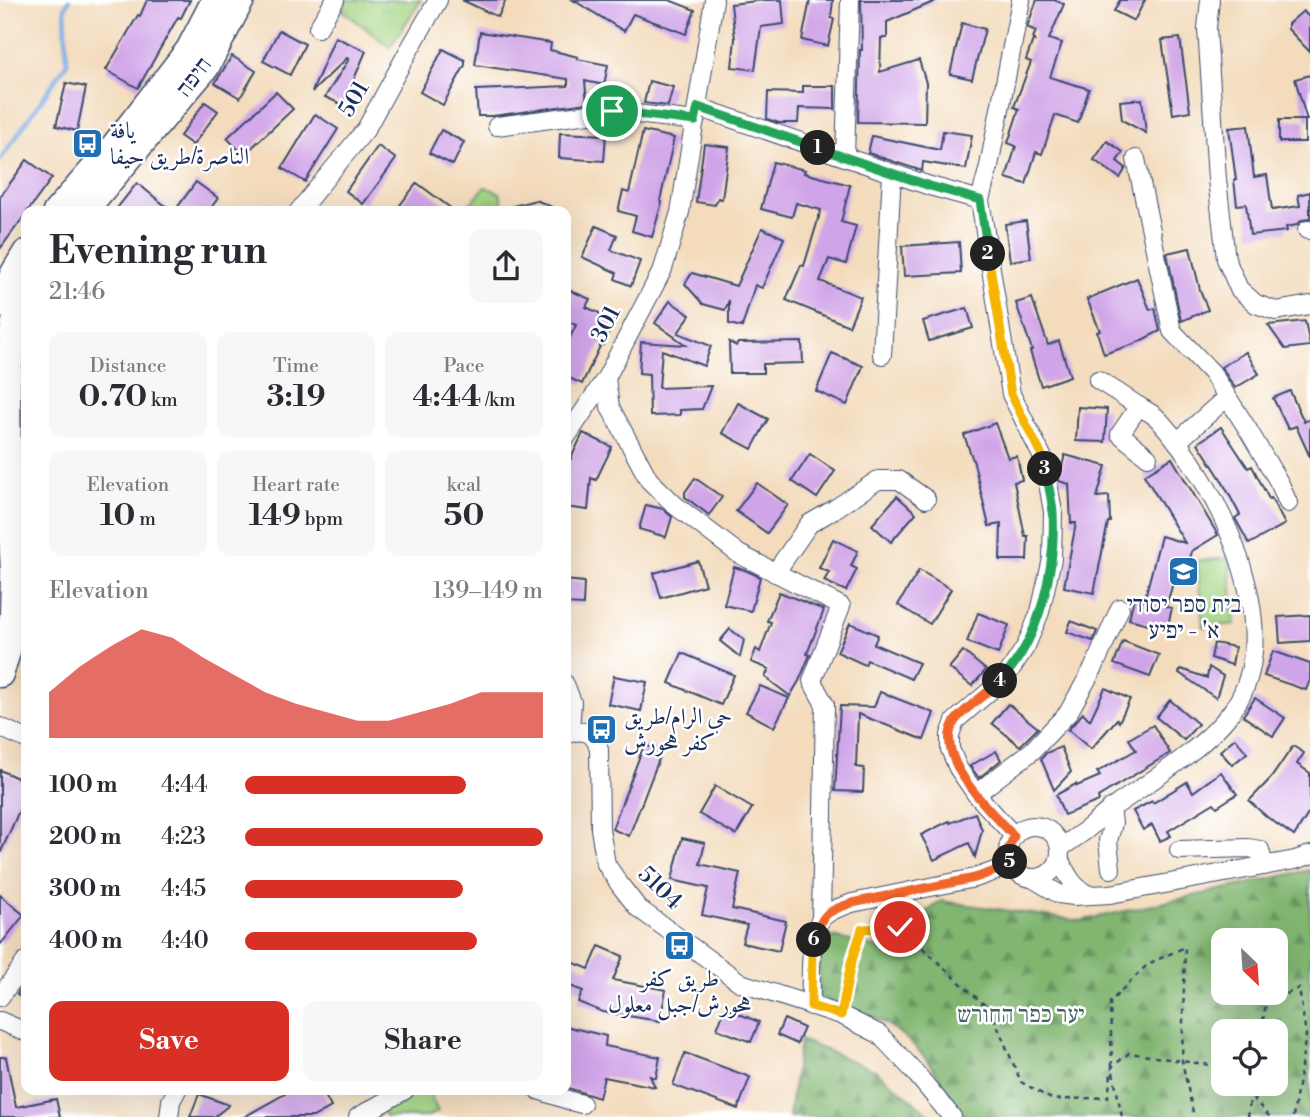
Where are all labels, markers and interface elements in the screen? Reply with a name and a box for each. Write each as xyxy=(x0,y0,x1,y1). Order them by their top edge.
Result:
street label: חיפה xyxy=(170,52,218,102)
street label: 501 xyxy=(333,76,375,122)
pin xyxy=(582,81,642,141)
icon: arrive xyxy=(593,92,631,130)
place label: يافة الناصرة/طريق حيفا xyxy=(110,117,249,172)
bus stop icon: يافة الناصرة/طريق حيفا xyxy=(70,127,104,161)
pin: 1 xyxy=(800,130,836,166)
text: 1 xyxy=(813,135,822,159)
text: Evening run xyxy=(49,228,267,275)
button: share xyxy=(469,229,543,303)
pin: 2 xyxy=(970,236,1006,272)
text: 2 xyxy=(982,241,993,265)
text: 21:46 xyxy=(49,278,105,306)
street label: 301 xyxy=(585,301,627,347)
text: Distance xyxy=(90,354,166,378)
text: Time xyxy=(273,354,319,378)
text: Pace xyxy=(444,354,484,378)
text: 0.70 xyxy=(78,378,147,416)
text: 3:19 xyxy=(266,378,326,416)
text: 4:44 xyxy=(412,378,481,416)
text: km xyxy=(147,388,178,412)
text: /km xyxy=(481,388,516,412)
pin: 3 xyxy=(1028,452,1062,486)
text: 3 xyxy=(1039,456,1050,480)
text: Elevation xyxy=(87,473,169,497)
text: Heart rate xyxy=(252,473,340,497)
text: kcal xyxy=(447,473,481,497)
text: 10 xyxy=(100,497,135,535)
text: 149 xyxy=(249,497,301,535)
text: 50 xyxy=(444,497,484,535)
text: m xyxy=(135,507,156,531)
text: bpm xyxy=(301,507,343,531)
school or university icon: בית ספר יסודי א' - יפיע xyxy=(1167,554,1201,588)
text: Elevation xyxy=(49,577,149,605)
text: 139–149 m xyxy=(433,577,543,605)
place label: בית ספר יסודי א' - יפיע xyxy=(1127,591,1241,645)
pin: 4 xyxy=(982,664,1018,698)
text: 4 xyxy=(993,668,1006,692)
place label: حي الرام/طريق كفر هحورش xyxy=(624,703,732,757)
bus stop icon: حي الرام/طريق كفر هحورش xyxy=(584,713,618,747)
text: 100 m xyxy=(49,771,117,799)
text: 4:44 xyxy=(161,771,208,799)
text: 200 m xyxy=(49,823,121,851)
text: 4:23 xyxy=(161,823,206,851)
pin: 5 xyxy=(992,844,1028,880)
text: 5 xyxy=(1004,849,1015,873)
street label: 5104 xyxy=(632,860,688,916)
text: 300 m xyxy=(49,875,121,903)
text: 4:45 xyxy=(161,875,206,903)
pin xyxy=(870,897,930,957)
icon: check xyxy=(881,908,919,946)
pin: 6 xyxy=(796,922,832,958)
text: 400 m xyxy=(49,927,122,955)
text: 4:40 xyxy=(161,927,209,955)
text: 6 xyxy=(808,927,819,951)
bus stop icon: طريق كفر هحورش/جبل معلول xyxy=(663,928,697,962)
north arrow xyxy=(1211,928,1288,1004)
map controls xyxy=(1211,928,1288,1096)
place label: طريق كفر هحورش/جبل معلول xyxy=(608,965,752,1021)
button: Save xyxy=(49,1001,289,1081)
button: Share xyxy=(303,1001,543,1081)
park label: יער כפר החורש xyxy=(957,1001,1085,1029)
button: locate xyxy=(1211,1019,1288,1096)

